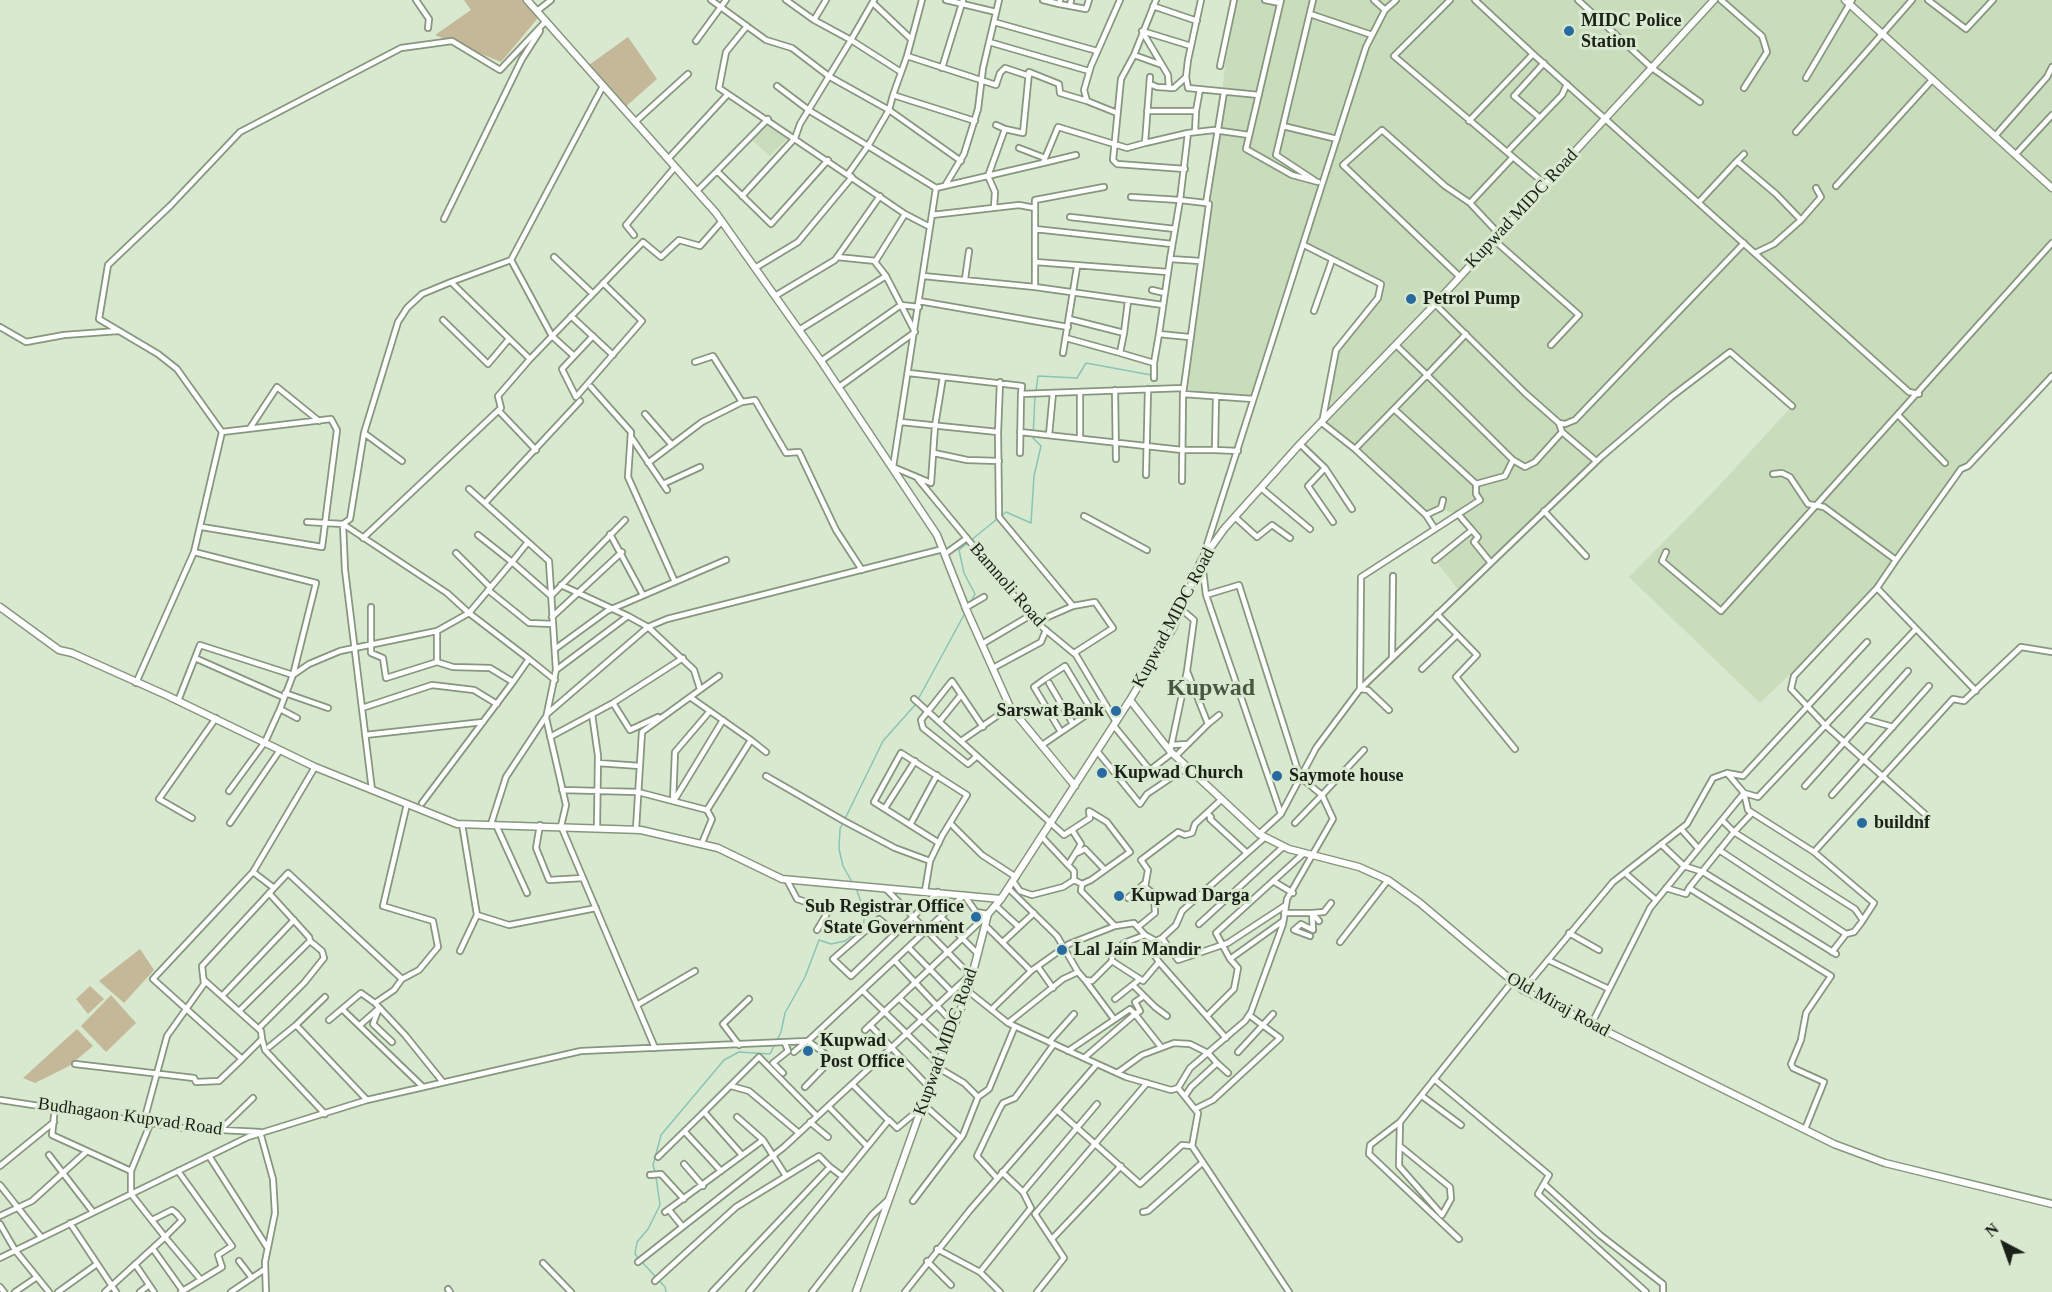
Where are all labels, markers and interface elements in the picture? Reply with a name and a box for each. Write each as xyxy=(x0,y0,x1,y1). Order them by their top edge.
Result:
place label: MIDC Police Station xyxy=(1581,10,1681,52)
marker: MIDC Police Station xyxy=(1562,24,1576,38)
street label: Kupwad MIDC Road xyxy=(1461,145,1583,273)
place label: Petrol Pump xyxy=(1423,288,1520,310)
marker: Petrol Pump xyxy=(1404,292,1418,306)
street label: Bamnoli Road xyxy=(965,538,1049,632)
street label: Kupwad MIDC Road xyxy=(1128,545,1220,691)
district label: Kupwad xyxy=(1167,675,1255,703)
place label: Sarswat Bank xyxy=(996,700,1104,722)
marker: Sarswat Bank xyxy=(1109,704,1123,718)
place label: Kupwad Church xyxy=(1114,762,1243,784)
place label: Saymote house xyxy=(1289,765,1404,787)
marker: Kupwad Church xyxy=(1095,766,1109,780)
marker: Saymote house xyxy=(1270,769,1284,783)
place label: buildnf xyxy=(1874,812,1930,834)
marker: buildnf xyxy=(1855,816,1869,830)
place label: Kupwad Darga xyxy=(1131,885,1250,907)
marker: Kupwad Darga xyxy=(1112,889,1126,903)
place label: Sub Registrar Office State Government xyxy=(805,896,964,938)
marker: Sub Registrar Office State Government xyxy=(969,910,983,924)
place label: Lal Jain Mandir xyxy=(1074,939,1201,961)
marker: Lal Jain Mandir xyxy=(1055,943,1069,957)
street label: Kupwad MIDC Road xyxy=(909,965,983,1119)
street label: Old Miraj Road xyxy=(1503,968,1613,1042)
place label: Kupwad Post Office xyxy=(820,1030,904,1072)
marker: Kupwad Post Office xyxy=(801,1044,815,1058)
street label: Budhagaon Kupvad Road xyxy=(36,1093,224,1141)
north arrow xyxy=(1974,1214,2034,1274)
text: N xyxy=(1982,1220,2002,1240)

